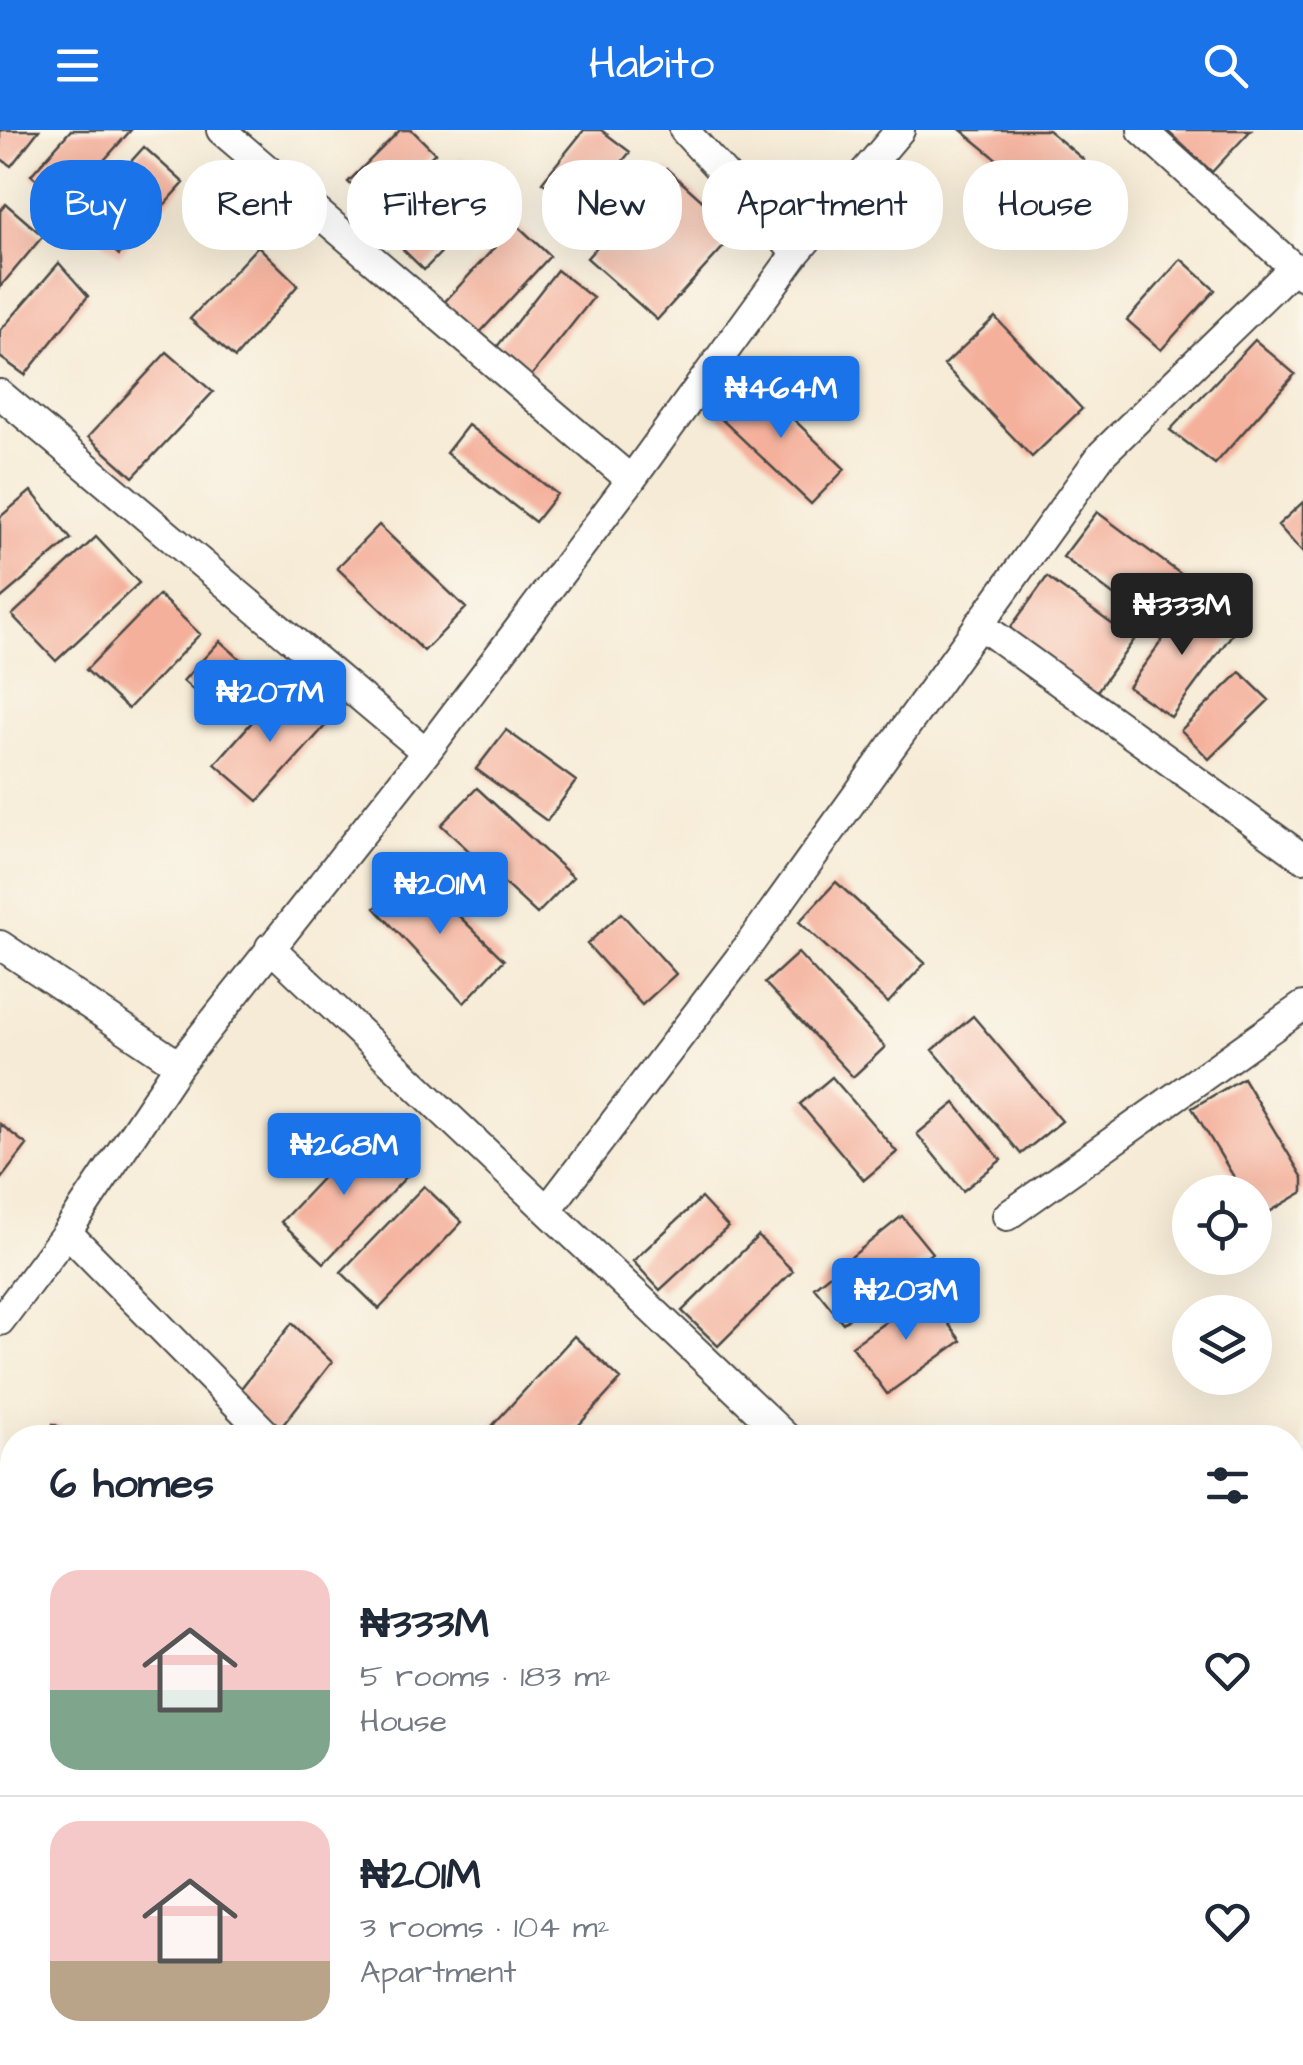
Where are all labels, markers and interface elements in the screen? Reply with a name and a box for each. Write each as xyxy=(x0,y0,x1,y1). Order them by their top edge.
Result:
text: Habito xyxy=(589,34,714,96)
icon: menu xyxy=(50,38,105,93)
icon: search xyxy=(1198,38,1253,93)
chip: Buy xyxy=(30,160,162,250)
chip: Rent xyxy=(182,160,327,250)
chip: Filters xyxy=(347,160,522,250)
chip: New xyxy=(542,160,682,250)
chip: Apartment xyxy=(702,160,943,250)
chip: House xyxy=(963,160,1128,250)
pin: ₦464M xyxy=(711,356,851,441)
text: ₦464M xyxy=(724,366,838,411)
pin: ₦333M xyxy=(1112,573,1252,658)
text: ₦333M xyxy=(1133,583,1231,628)
pin: ₦207M xyxy=(200,660,340,745)
text: ₦207M xyxy=(216,670,324,715)
pin: ₦201M xyxy=(370,852,510,937)
text: ₦201M xyxy=(394,862,486,907)
pin: ₦268M xyxy=(274,1113,414,1198)
text: ₦268M xyxy=(290,1123,398,1168)
map controls xyxy=(1172,1175,1272,1395)
button: locate xyxy=(1172,1175,1272,1275)
pin: ₦203M xyxy=(836,1258,976,1343)
text: ₦203M xyxy=(854,1268,958,1313)
button: layers xyxy=(1172,1295,1272,1395)
text: 6 homes xyxy=(50,1456,214,1514)
icon: filters xyxy=(1200,1458,1255,1513)
text: ₦333M xyxy=(360,1596,489,1654)
icon: home xyxy=(130,1610,250,1730)
icon: heart xyxy=(1200,1643,1255,1698)
text: 5 rooms · 183 m² xyxy=(360,1654,611,1699)
text: House xyxy=(360,1699,447,1744)
text: ₦201M xyxy=(360,1847,481,1905)
icon: home xyxy=(130,1861,250,1981)
icon: heart xyxy=(1200,1894,1255,1949)
text: 3 rooms · 104 m² xyxy=(360,1905,610,1950)
text: Apartment xyxy=(360,1950,516,1995)

